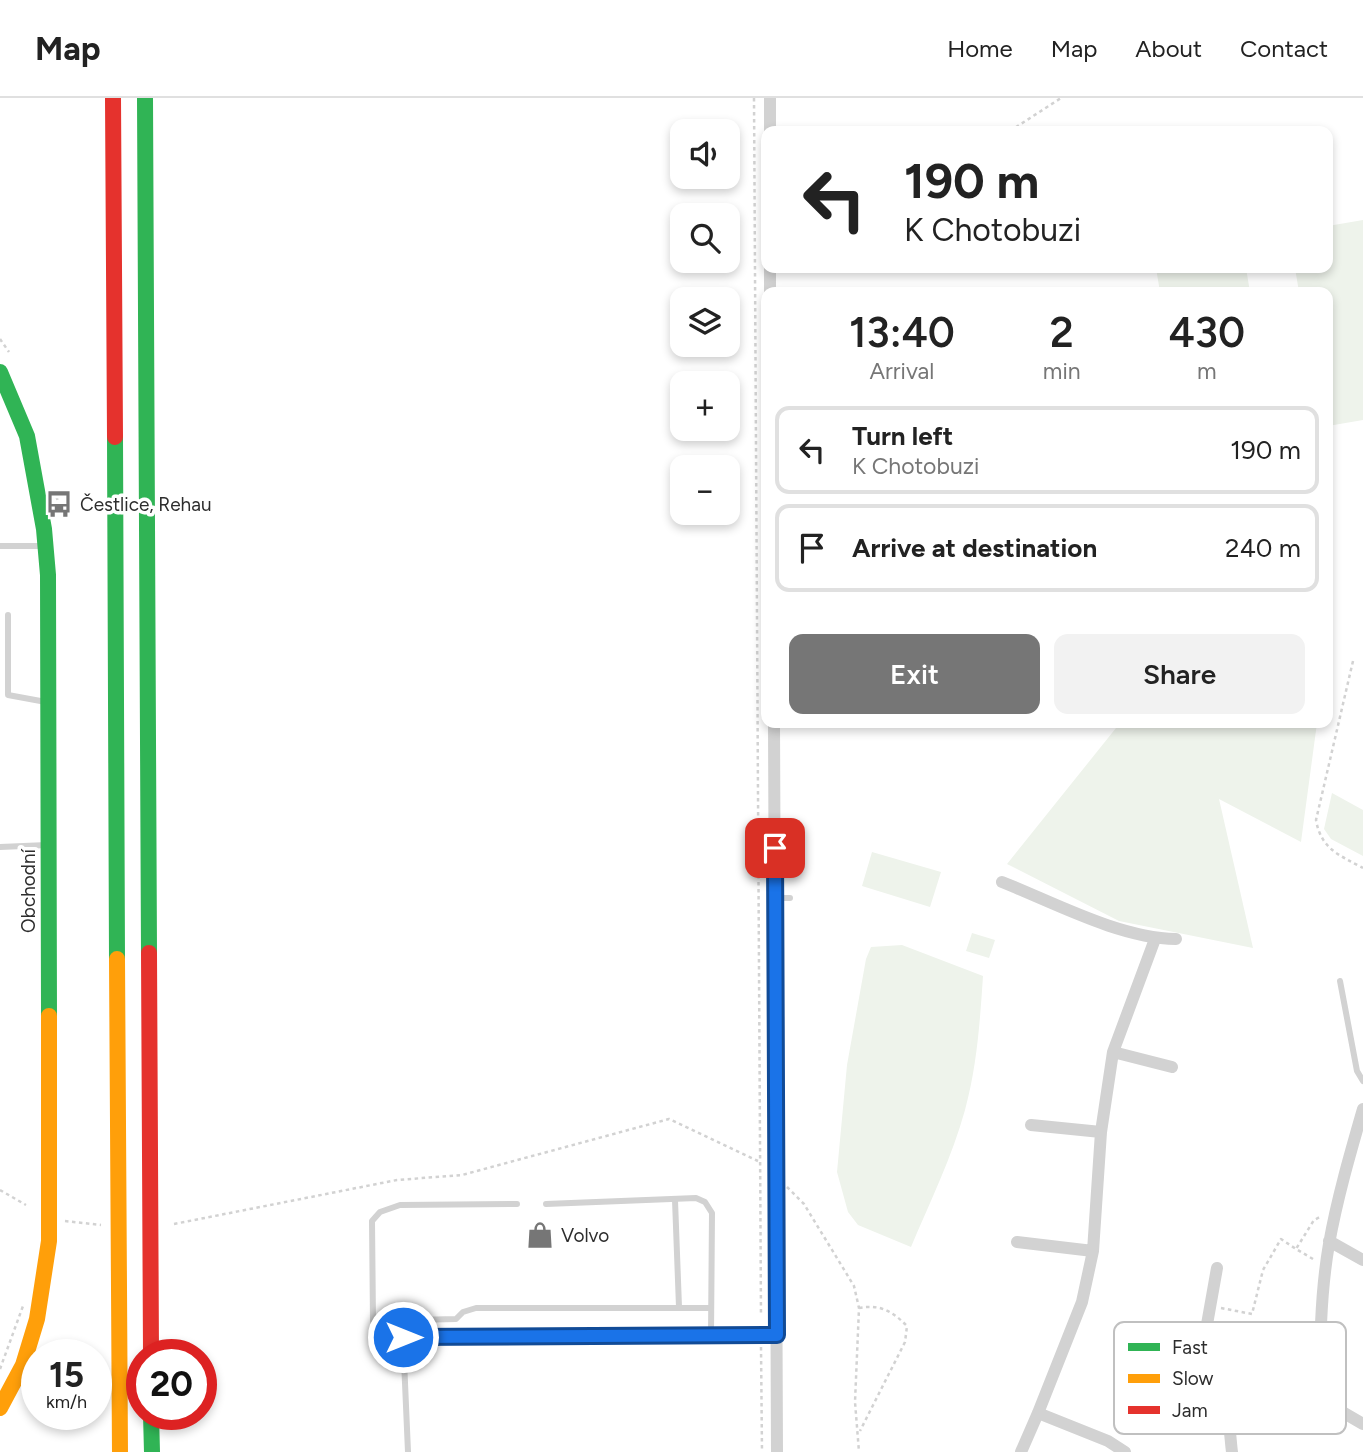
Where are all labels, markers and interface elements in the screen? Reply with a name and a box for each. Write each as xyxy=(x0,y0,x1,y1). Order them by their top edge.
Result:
text: Map xyxy=(35,29,101,68)
text: Home xyxy=(947,34,1013,63)
text: Map xyxy=(1051,34,1097,63)
text: About xyxy=(1135,34,1202,63)
text: Contact xyxy=(1240,34,1328,63)
map controls xyxy=(670,119,740,525)
button: sound xyxy=(670,119,740,189)
text: 190 m xyxy=(904,151,1039,210)
icon: left xyxy=(789,154,880,245)
button: search xyxy=(670,203,740,273)
text: K Chotobuzi xyxy=(904,211,1081,249)
button: layers xyxy=(670,287,740,357)
text: 13:40 xyxy=(849,307,955,358)
text: 2 xyxy=(1050,307,1074,358)
text: 430 xyxy=(1168,307,1245,358)
text: Arrival xyxy=(869,357,934,385)
text: min xyxy=(1043,357,1081,385)
text: m xyxy=(1197,357,1217,385)
button: + xyxy=(670,371,740,441)
text: Turn left xyxy=(852,420,953,452)
icon: left xyxy=(793,431,831,469)
text: 190 m xyxy=(1230,434,1301,466)
text: K Chotobuzi xyxy=(852,452,979,480)
button: − xyxy=(670,455,740,525)
bus stop icon: Čestlice, Rehau xyxy=(44,489,74,519)
place label: Čestlice, Rehau xyxy=(80,493,212,516)
icon: arrive xyxy=(793,529,831,567)
text: Arrive at destination xyxy=(852,532,1097,564)
text: 240 m xyxy=(1225,532,1301,564)
button: Exit xyxy=(789,634,1040,714)
button: Share xyxy=(1054,634,1305,714)
pin xyxy=(745,818,805,878)
icon: arrive xyxy=(756,829,794,867)
street label: Obchodní xyxy=(17,847,40,933)
shop icon: Volvo xyxy=(525,1220,555,1250)
place label: Volvo xyxy=(561,1224,609,1247)
position arrow xyxy=(366,1300,440,1374)
legend xyxy=(1114,1322,1346,1434)
text: Fast xyxy=(1172,1336,1208,1359)
speed limit sign: 20 xyxy=(126,1339,217,1430)
text: 15 xyxy=(49,1354,84,1396)
text: Slow xyxy=(1172,1367,1214,1390)
text: km/h xyxy=(46,1391,87,1413)
text: Jam xyxy=(1172,1399,1208,1422)

